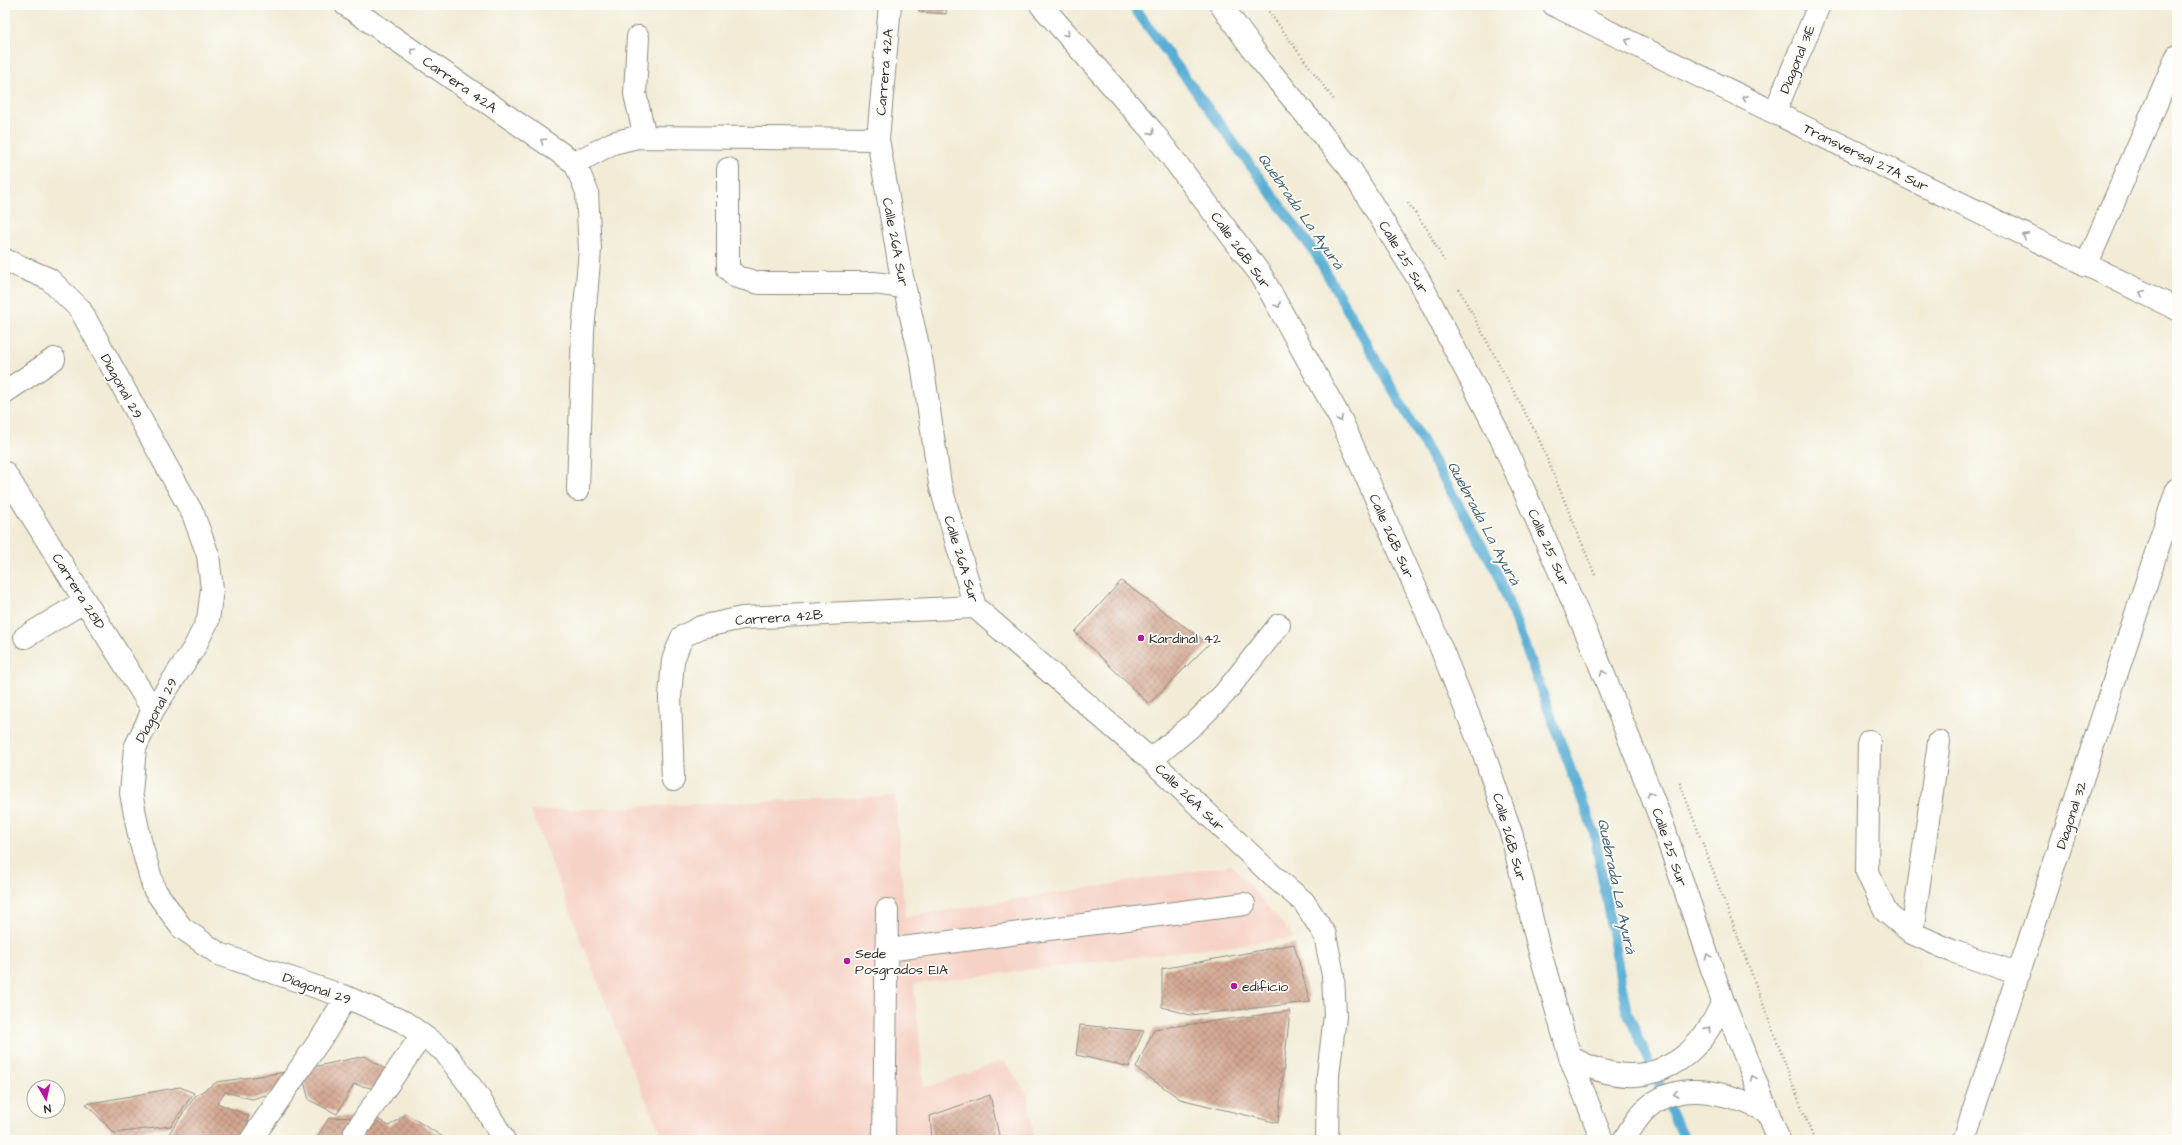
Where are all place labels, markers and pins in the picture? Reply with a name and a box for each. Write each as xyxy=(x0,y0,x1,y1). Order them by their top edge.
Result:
place label: Kardinal 42 xyxy=(1149,629,1221,649)
marker: Kardinal 42 xyxy=(1136,633,1146,643)
place label: Sede Posgrados EIA xyxy=(855,944,948,980)
marker: Sede Posgrados EIA xyxy=(842,956,852,966)
place label: edificio xyxy=(1242,977,1288,997)
marker: edificio xyxy=(1229,981,1239,991)

